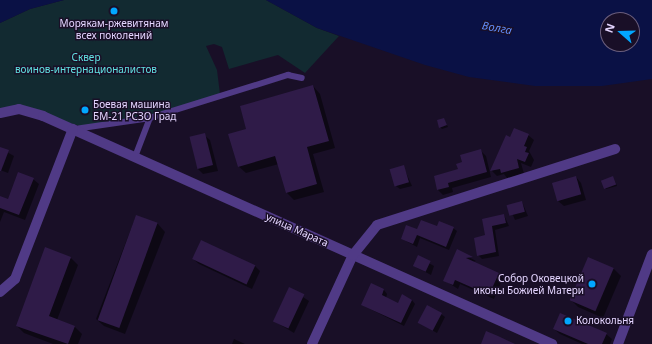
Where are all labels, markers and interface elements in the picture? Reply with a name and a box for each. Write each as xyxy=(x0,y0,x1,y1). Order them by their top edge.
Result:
marker: Морякам-ржевитянам всех поколений xyxy=(109,6,119,16)
north arrow xyxy=(600,12,640,52)
place label: Морякам-ржевитянам всех поколений xyxy=(60,17,168,40)
water label: Волга xyxy=(481,19,513,37)
text: N xyxy=(601,21,618,35)
park label: Сквер воинов-интернационалистов xyxy=(15,51,157,74)
place label: Боевая машина БМ-21 РСЗО Град xyxy=(93,98,176,122)
marker: Боевая машина БМ-21 РСЗО Град xyxy=(80,105,90,115)
street label: улица Марата xyxy=(264,211,330,249)
place label: Собор Оковецкой иконы Божией Матери xyxy=(474,272,584,296)
marker: Собор Оковецкой иконы Божией Матери xyxy=(587,279,597,289)
place label: Колокольня xyxy=(576,315,634,327)
marker: Колокольня xyxy=(563,316,573,326)

